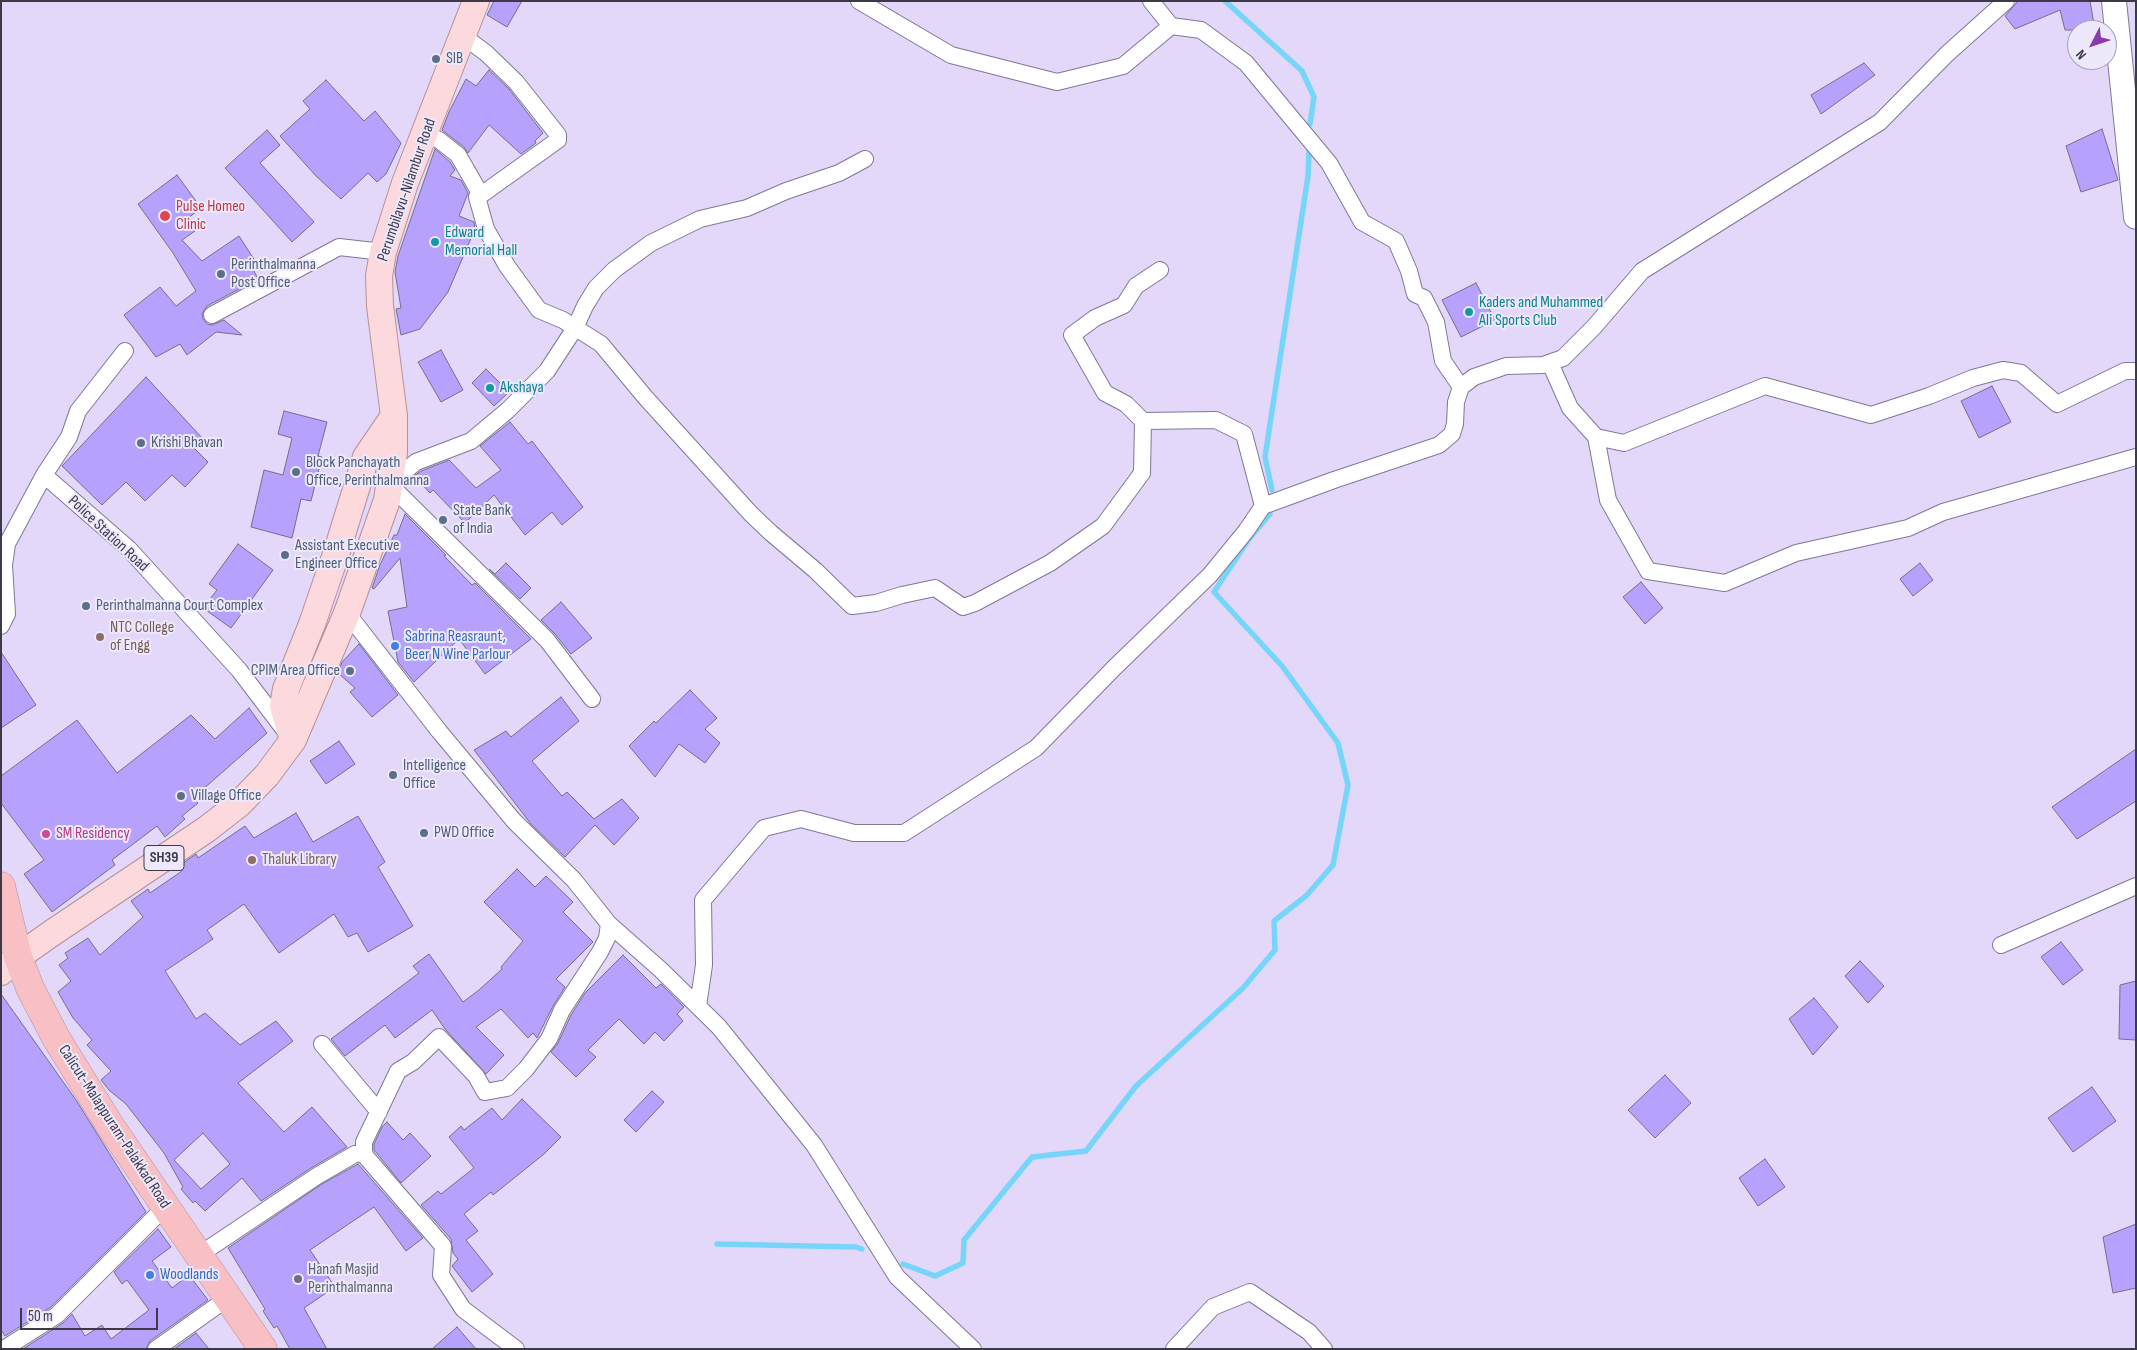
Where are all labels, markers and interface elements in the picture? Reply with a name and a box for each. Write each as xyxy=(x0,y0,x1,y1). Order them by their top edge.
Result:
north arrow xyxy=(2067,20,2117,70)
text: N xyxy=(2072,46,2090,63)
place label: SIB xyxy=(446,49,463,69)
marker: SIB xyxy=(430,53,442,65)
street label: Perumbilavu-Nilambur Road xyxy=(374,116,440,264)
place label: Pulse Homeo Clinic xyxy=(176,197,245,235)
marker: Pulse Homeo Clinic xyxy=(158,209,172,223)
place label: Edward Memorial Hall xyxy=(445,223,517,261)
marker: Edward Memorial Hall xyxy=(429,236,441,248)
place label: Perinthalmanna Post Office xyxy=(231,255,316,293)
marker: Perinthalmanna Post Office xyxy=(215,268,227,280)
place label: Kaders and Muhammed Ali Sports Club xyxy=(1479,293,1603,331)
marker: Kaders and Muhammed Ali Sports Club xyxy=(1463,306,1475,318)
place label: Akshaya xyxy=(500,378,544,398)
marker: Akshaya xyxy=(484,382,496,394)
place label: Krishi Bhavan xyxy=(151,433,223,453)
marker: Krishi Bhavan xyxy=(135,437,147,449)
place label: Block Panchayath Office, Perinthalmanna xyxy=(306,453,429,491)
marker: Block Panchayath Office, Perinthalmanna xyxy=(290,466,302,478)
street label: Police Station Road xyxy=(64,492,152,576)
place label: State Bank of India xyxy=(453,501,511,539)
marker: State Bank of India xyxy=(437,514,449,526)
place label: Assistant Executive Engineer Office xyxy=(295,536,399,574)
marker: Assistant Executive Engineer Office xyxy=(279,549,291,561)
place label: Perinthalmanna Court Complex xyxy=(96,596,263,616)
marker: Perinthalmanna Court Complex xyxy=(80,600,92,612)
place label: NTC College of Engg xyxy=(110,618,174,656)
place label: Sabrina Reasraunt, Beer N Wine Parlour xyxy=(405,627,510,665)
marker: NTC College of Engg xyxy=(94,631,106,643)
marker: Sabrina Reasraunt, Beer N Wine Parlour xyxy=(389,640,401,652)
place label: CPIM Area Office xyxy=(251,661,340,681)
marker: CPIM Area Office xyxy=(344,665,356,677)
place label: Intelligence Office xyxy=(403,756,466,794)
marker: Intelligence Office xyxy=(387,769,399,781)
place label: Village Office xyxy=(191,786,261,806)
marker: Village Office xyxy=(175,790,187,802)
place label: PWD Office xyxy=(434,823,494,843)
place label: SM Residency xyxy=(56,824,130,844)
marker: PWD Office xyxy=(418,827,430,839)
marker: SM Residency xyxy=(40,828,52,840)
road number: SH39 xyxy=(144,846,184,870)
place label: Thaluk Library xyxy=(262,850,337,870)
marker: Thaluk Library xyxy=(246,854,258,866)
street label: Calicut-Malappuram-Palakkad Road xyxy=(54,1042,174,1212)
place label: Hanafi Masjid Perinthalmanna xyxy=(308,1260,393,1298)
place label: Woodlands xyxy=(160,1265,218,1285)
marker: Woodlands xyxy=(144,1269,156,1281)
marker: Hanafi Masjid Perinthalmanna xyxy=(292,1273,304,1285)
scale bar xyxy=(22,1298,160,1330)
text: 50 m xyxy=(28,1307,53,1326)

